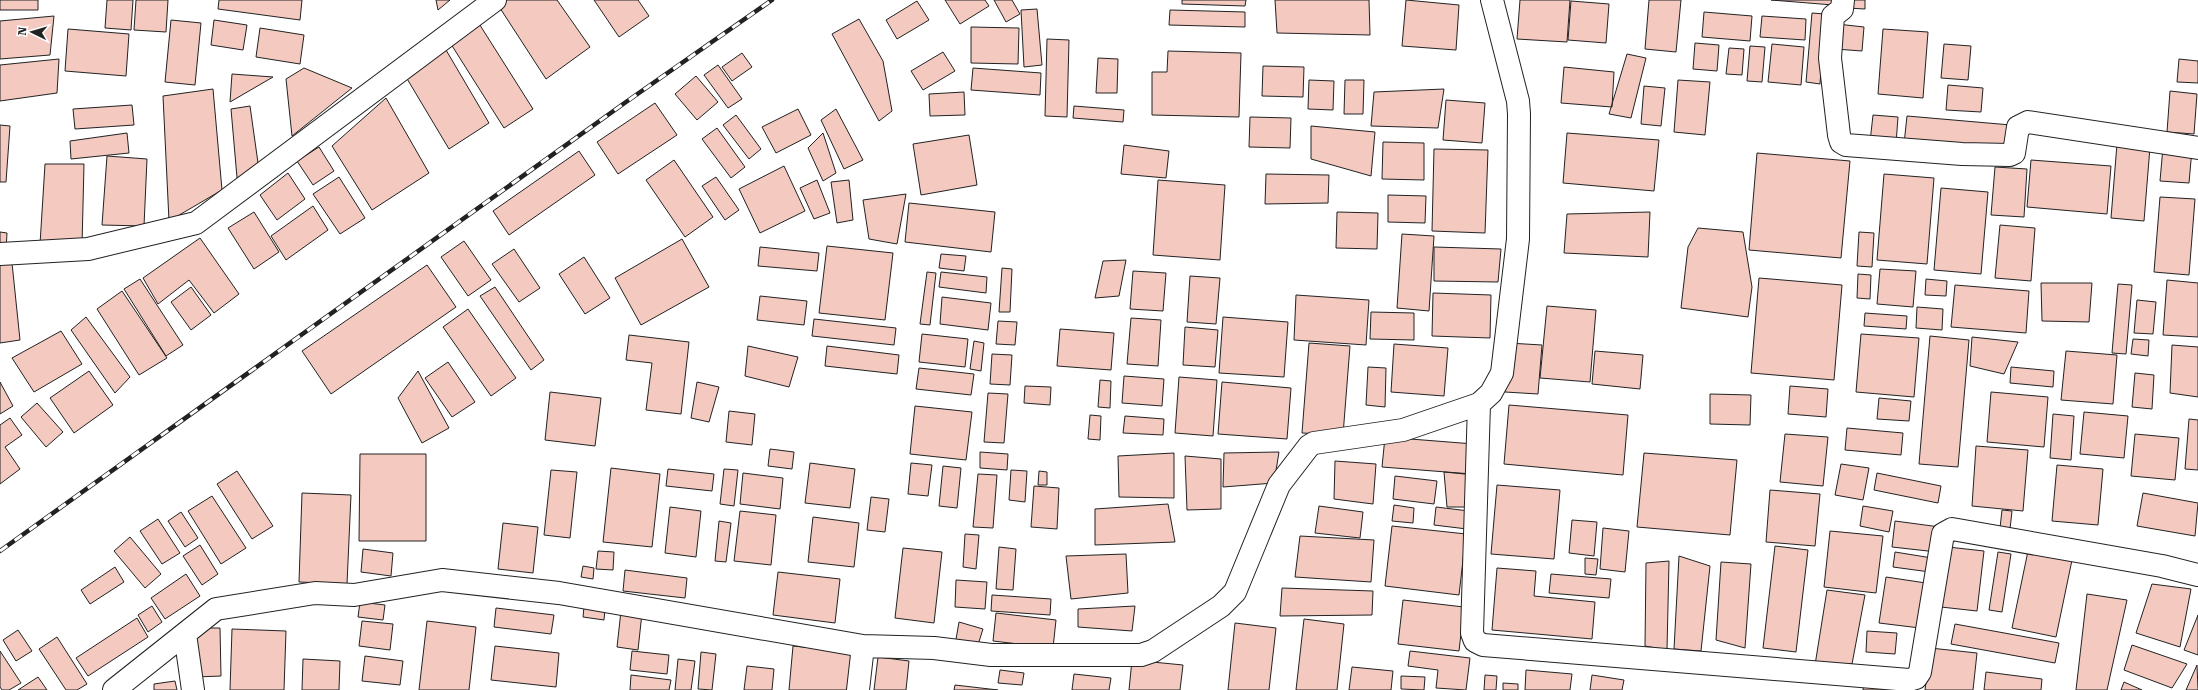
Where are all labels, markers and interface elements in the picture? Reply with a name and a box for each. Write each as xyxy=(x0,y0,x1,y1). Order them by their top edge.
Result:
north arrow xyxy=(12,12,52,52)
text: N xyxy=(16,26,29,36)

